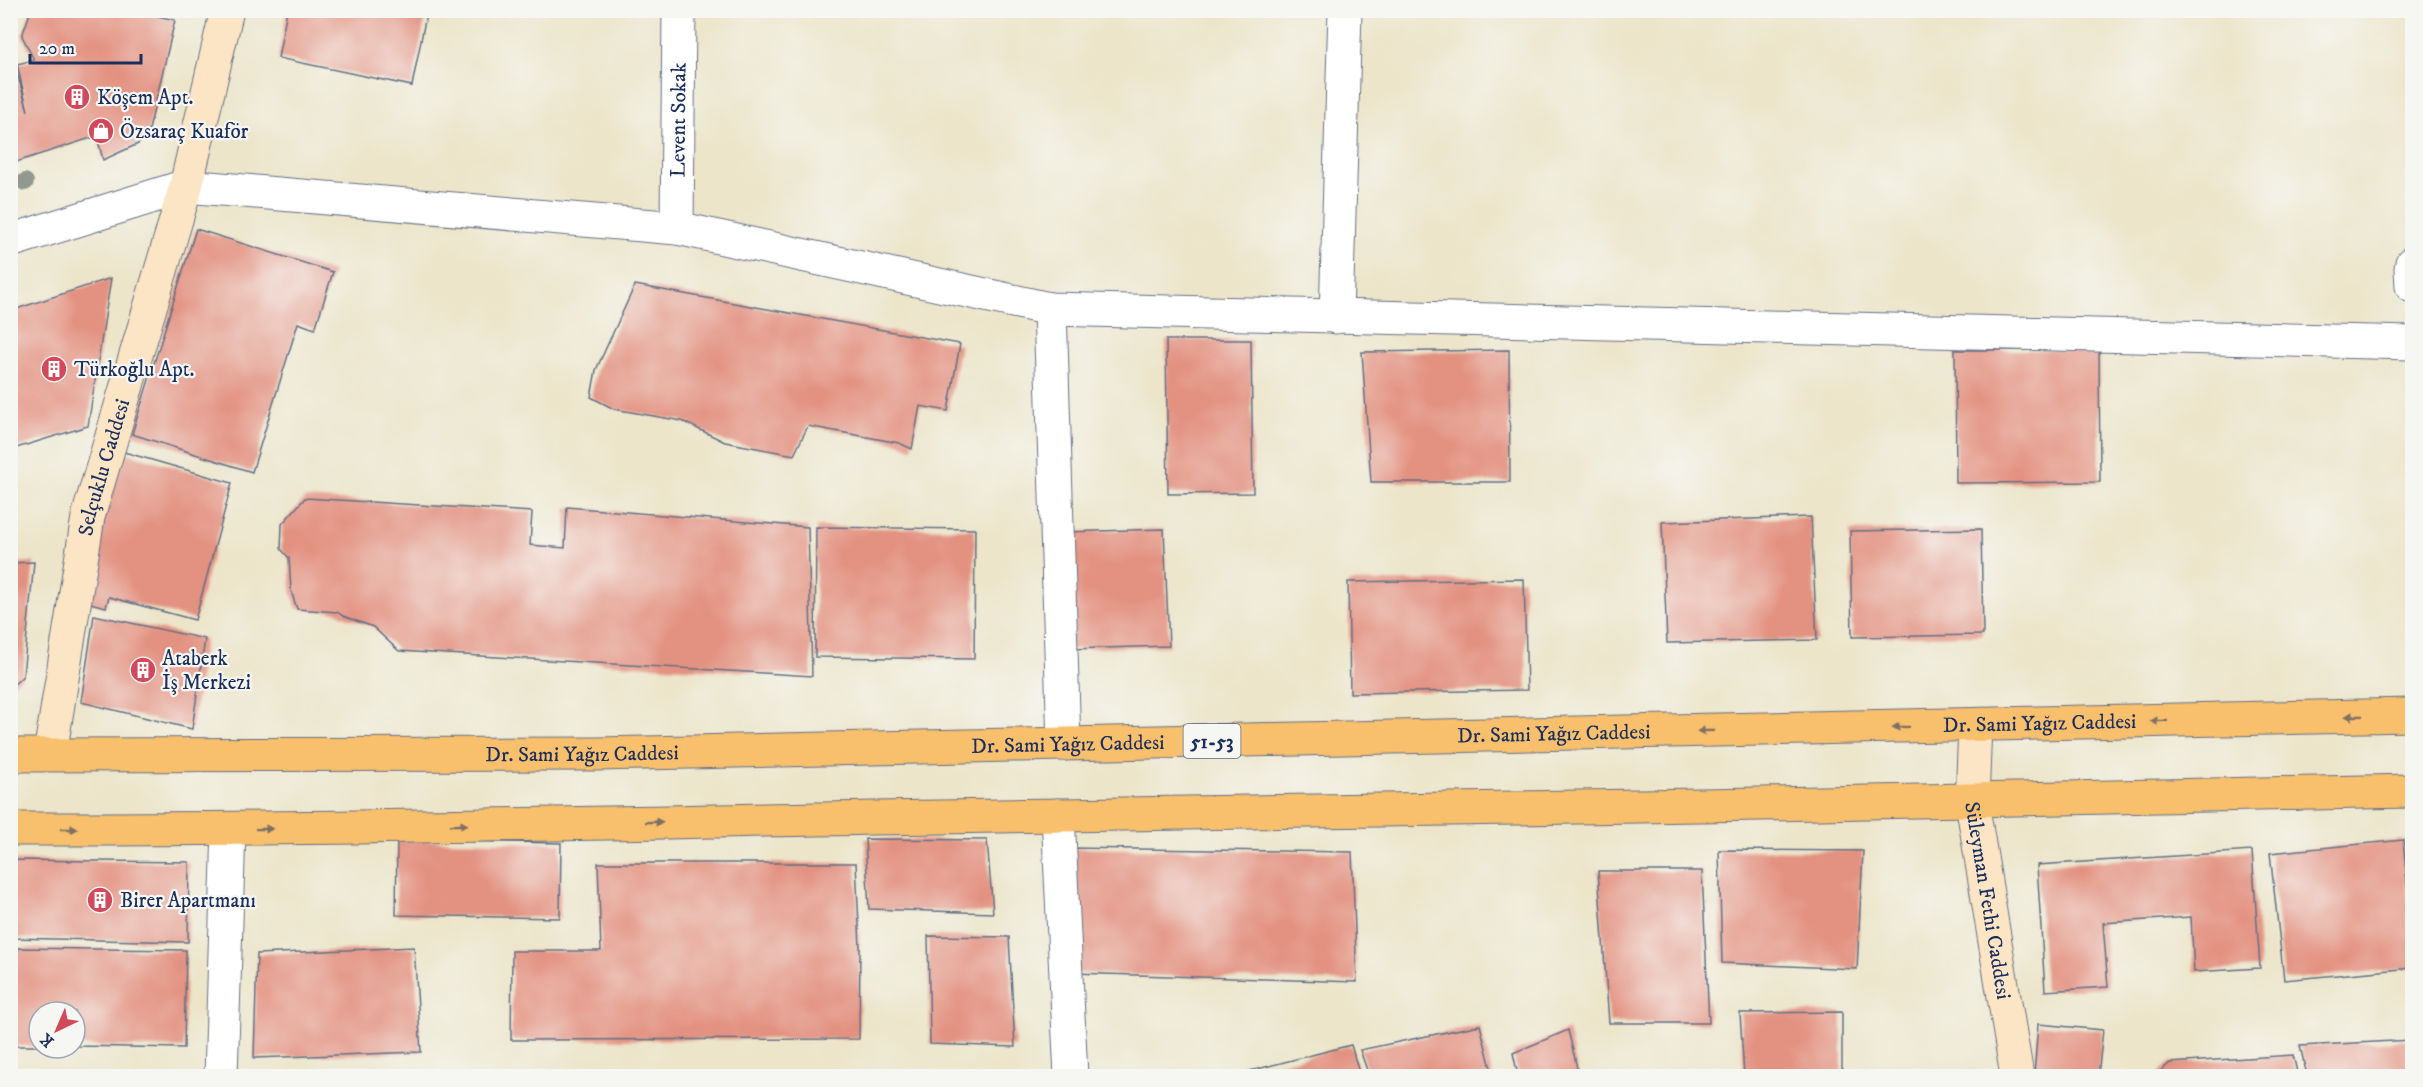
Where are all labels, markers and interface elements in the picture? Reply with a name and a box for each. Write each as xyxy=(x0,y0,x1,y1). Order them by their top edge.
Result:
scale bar xyxy=(30,27,141,65)
text: 20 m xyxy=(39,38,75,60)
street label: Levent Sokak xyxy=(665,62,693,178)
building icon: Köşem Apt. xyxy=(62,82,92,112)
place label: Köşem Apt. xyxy=(97,85,193,111)
shop icon: Özsaraç Kuaför xyxy=(86,116,116,146)
place label: Özsaraç Kuaför xyxy=(120,118,249,145)
building icon: Türkoğlu Apt. xyxy=(39,354,69,384)
place label: Türkoğlu Apt. xyxy=(74,357,195,383)
street label: Selçuklu Caddesi xyxy=(73,396,136,538)
place label: Ataberk İş Merkezi xyxy=(162,646,251,696)
building icon: Ataberk İş Merkezi xyxy=(128,655,158,685)
street label: Dr. Sami Yağız Caddesi xyxy=(1943,709,2137,739)
one-way arrow xyxy=(2345,711,2364,721)
one-way arrow xyxy=(2150,716,2169,726)
street label: Dr. Sami Yağız Caddesi xyxy=(1457,719,1651,750)
one-way arrow xyxy=(1892,722,1911,732)
road number: 51-53 xyxy=(1184,724,1240,758)
one-way arrow xyxy=(1697,726,1716,735)
street label: Dr. Sami Yağız Caddesi xyxy=(971,730,1165,760)
street label: Dr. Sami Yağız Caddesi xyxy=(485,740,679,768)
street label: Süleyman Fethi Caddesi xyxy=(1958,800,2016,1002)
one-way arrow xyxy=(644,817,663,827)
one-way arrow xyxy=(449,820,468,830)
one-way arrow xyxy=(59,824,78,834)
one-way arrow xyxy=(254,824,273,833)
building icon: Birer Apartmanı xyxy=(85,885,115,915)
place label: Birer Apartmanı xyxy=(120,888,256,914)
north arrow xyxy=(27,1000,87,1060)
text: K xyxy=(36,1028,58,1051)

